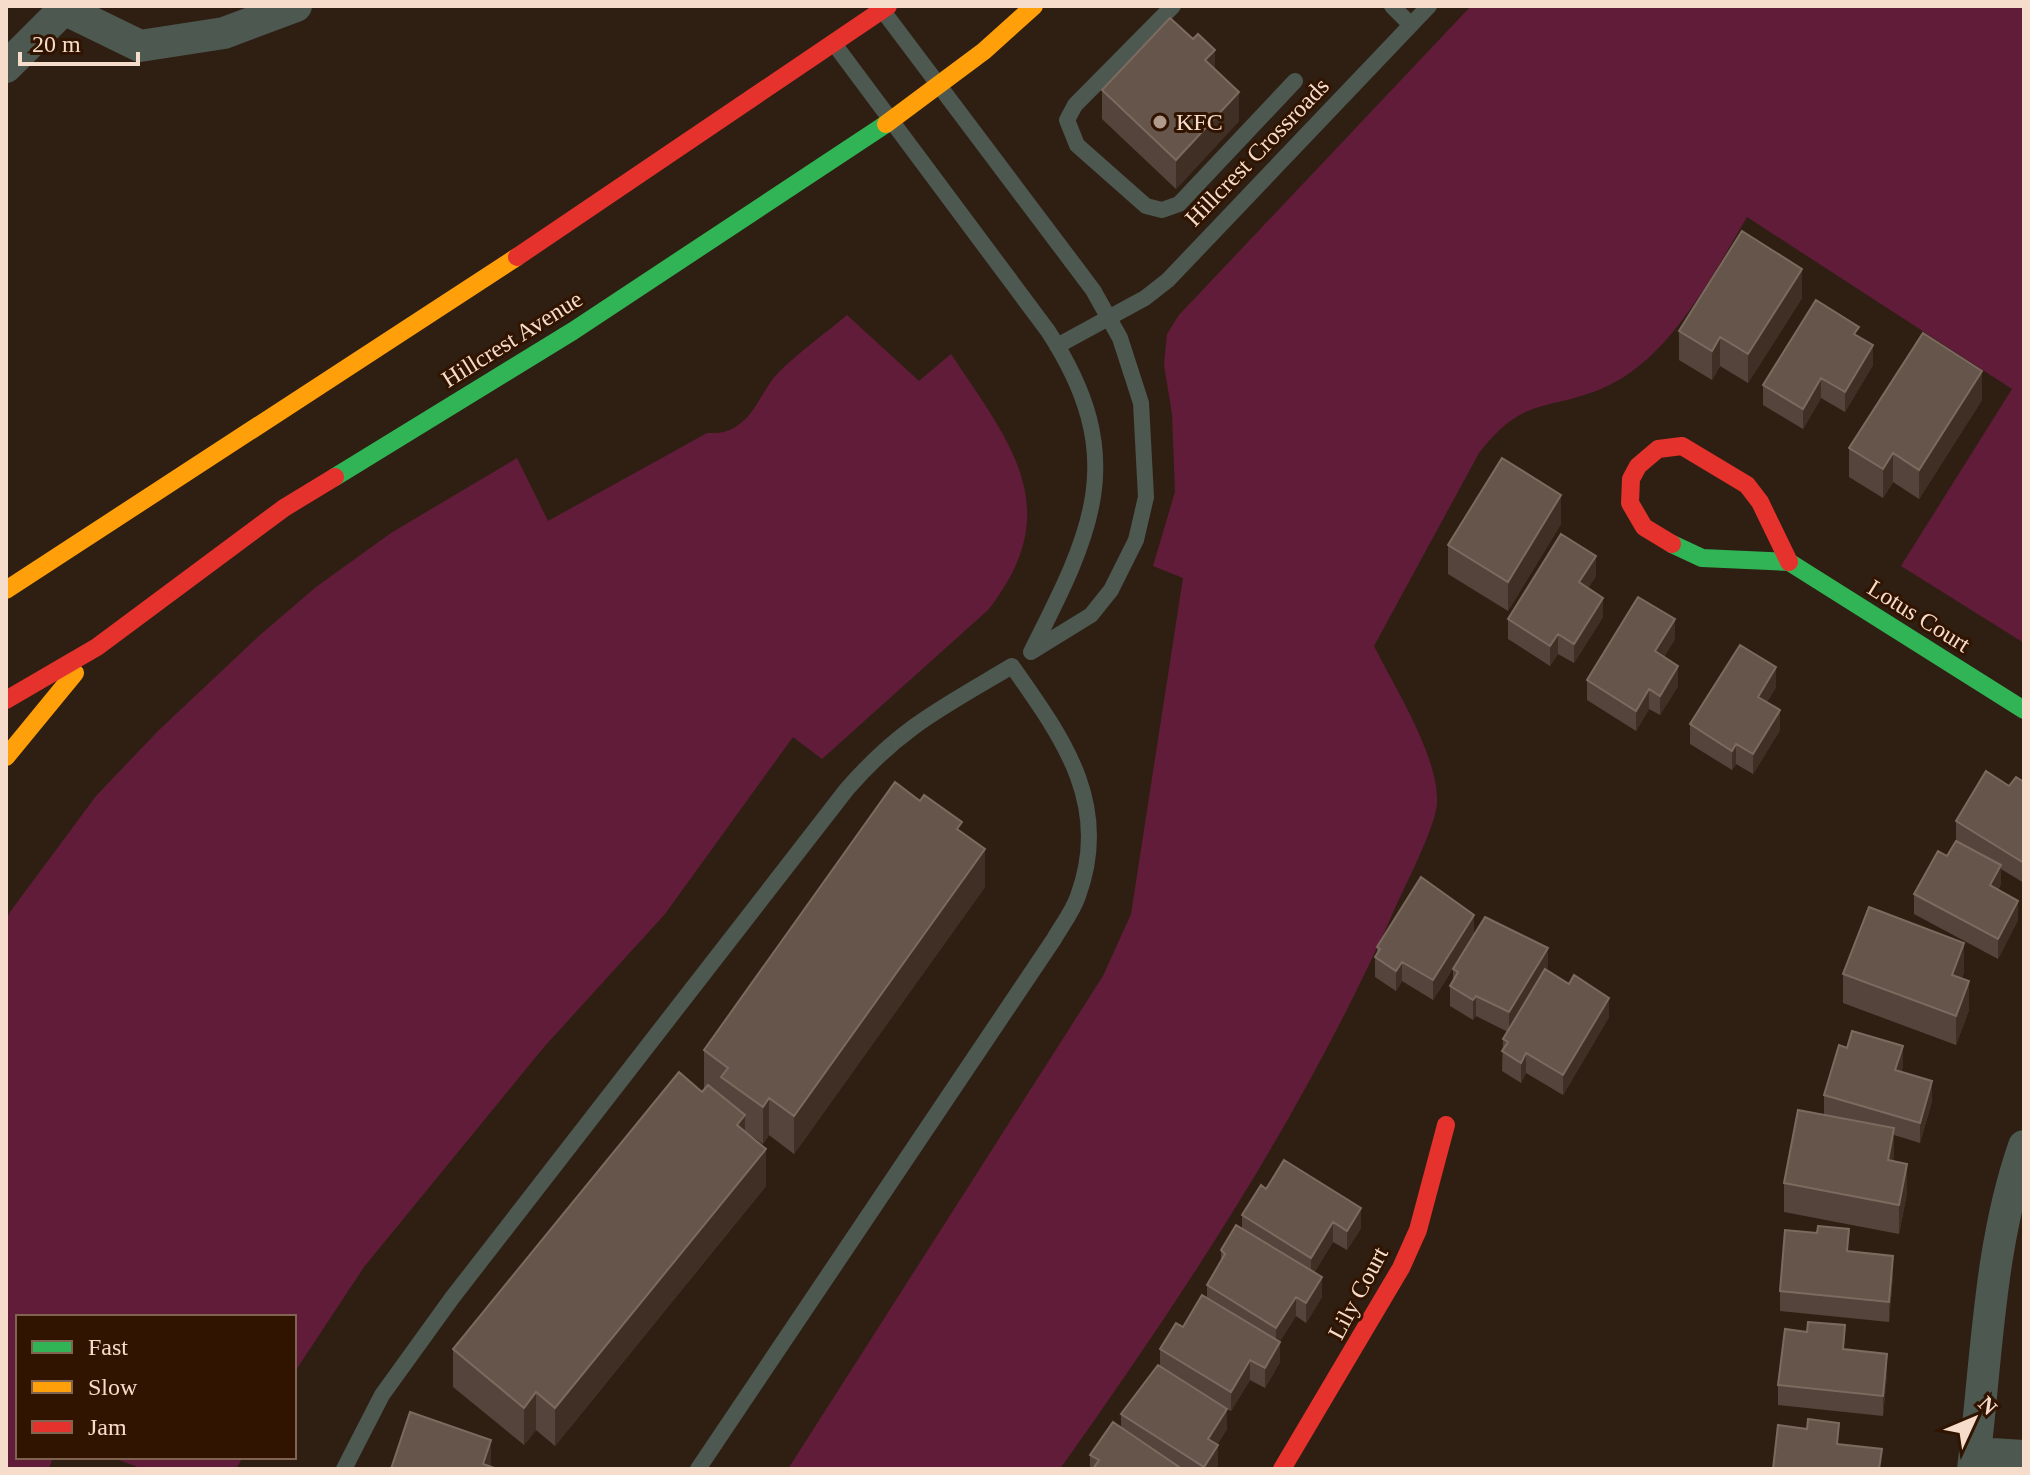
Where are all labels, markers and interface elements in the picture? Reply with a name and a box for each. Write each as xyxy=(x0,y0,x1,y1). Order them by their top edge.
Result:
scale bar xyxy=(20,16,138,66)
text: 20 m xyxy=(32,31,81,57)
street label: Hillcrest Crossroads xyxy=(1180,73,1334,231)
place label: KFC xyxy=(1176,109,1223,135)
marker: KFC xyxy=(1151,113,1169,131)
street label: Hillcrest Avenue xyxy=(437,286,587,392)
street label: Lotus Court xyxy=(1863,574,1975,658)
street label: Lily Court xyxy=(1323,1242,1393,1344)
legend xyxy=(16,1315,296,1459)
text: Fast xyxy=(88,1334,128,1360)
text: Slow xyxy=(88,1374,138,1400)
north arrow xyxy=(1934,1379,2014,1459)
text: N xyxy=(1974,1391,2003,1420)
text: Jam xyxy=(88,1414,127,1440)

